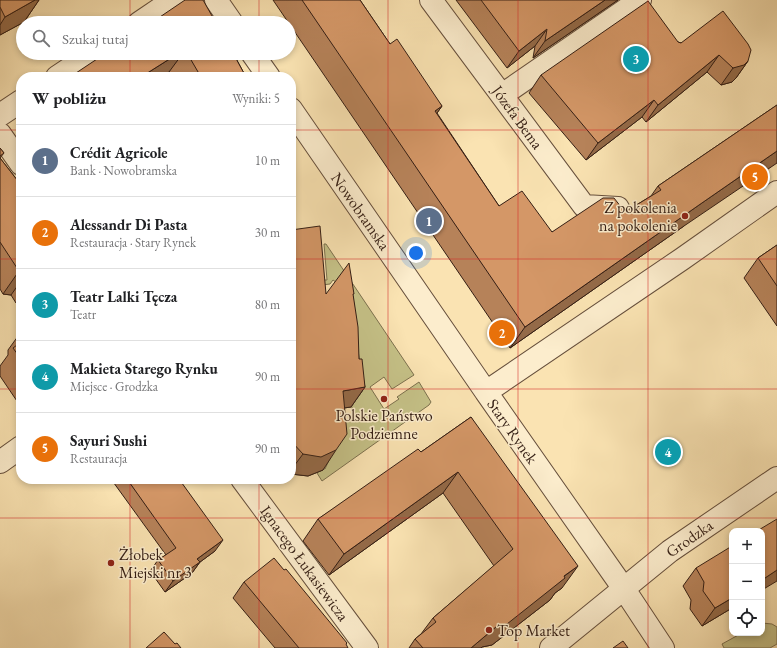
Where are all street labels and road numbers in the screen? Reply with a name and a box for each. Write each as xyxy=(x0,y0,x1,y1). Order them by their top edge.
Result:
street label: Józefa Bema xyxy=(486,80,548,154)
street label: Nowobramska xyxy=(326,168,395,255)
street label: Stary Rynek xyxy=(482,395,543,468)
street label: Ignacego Łukasiewicza xyxy=(255,501,354,626)
street label: Grodzka xyxy=(662,514,717,562)

